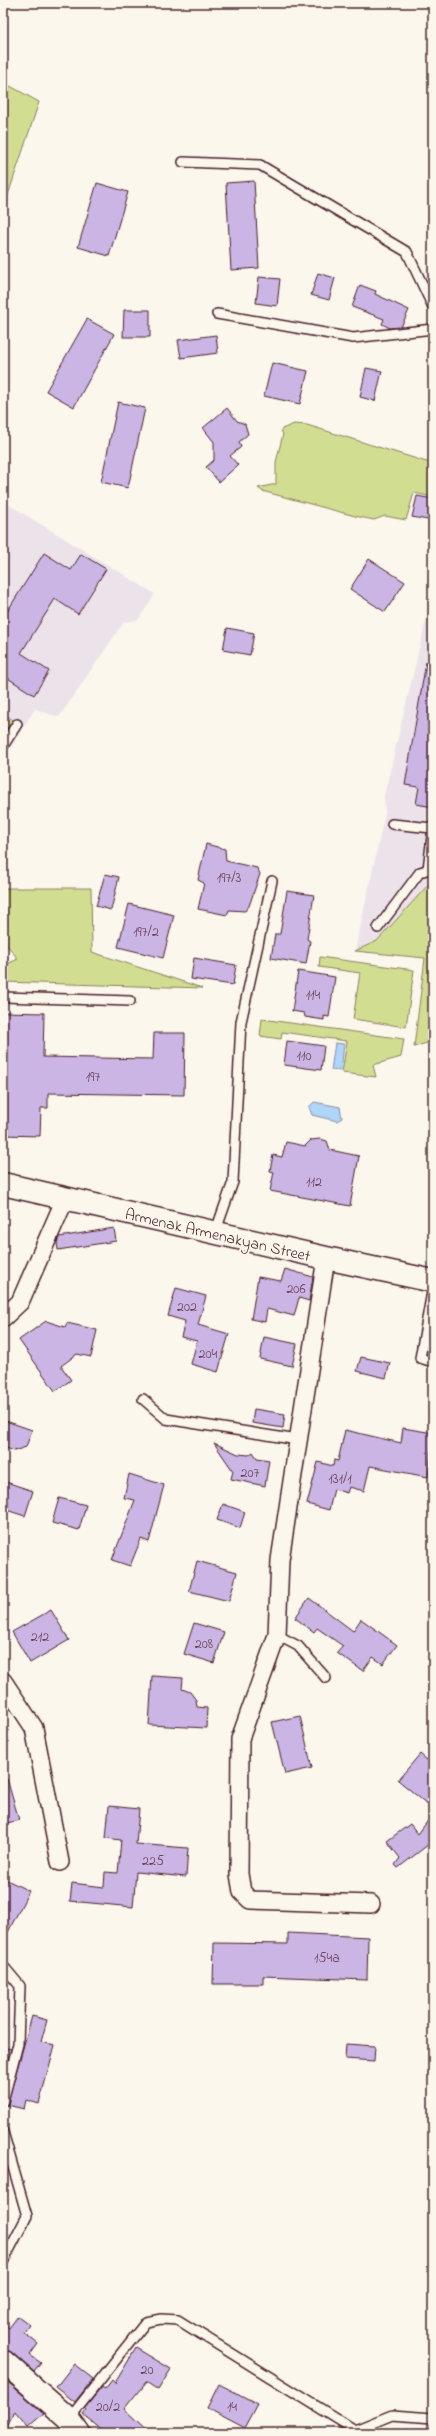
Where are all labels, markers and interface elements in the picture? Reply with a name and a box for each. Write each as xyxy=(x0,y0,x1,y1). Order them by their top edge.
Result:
house number: 197/3 xyxy=(217,868,241,889)
house number: 197/2 xyxy=(133,922,159,943)
house number: 114 xyxy=(306,985,321,1006)
house number: 110 xyxy=(297,1046,311,1067)
house number: 197 xyxy=(86,1067,100,1088)
house number: 112 xyxy=(306,1172,322,1193)
street label: Armenak Armenakyan Street xyxy=(122,1203,313,1269)
house number: 206 xyxy=(286,1279,306,1300)
house number: 202 xyxy=(177,1297,197,1318)
house number: 204 xyxy=(199,1344,218,1365)
house number: 207 xyxy=(241,1463,260,1484)
house number: 131/1 xyxy=(328,1469,352,1490)
house number: 212 xyxy=(31,1627,49,1648)
house number: 208 xyxy=(195,1634,213,1655)
house number: 225 xyxy=(142,1851,164,1872)
house number: 154a xyxy=(314,1948,340,1969)
house number: 20 xyxy=(140,2360,154,2381)
house number: 20/2 xyxy=(96,2397,120,2418)
house number: 14 xyxy=(227,2397,237,2418)

